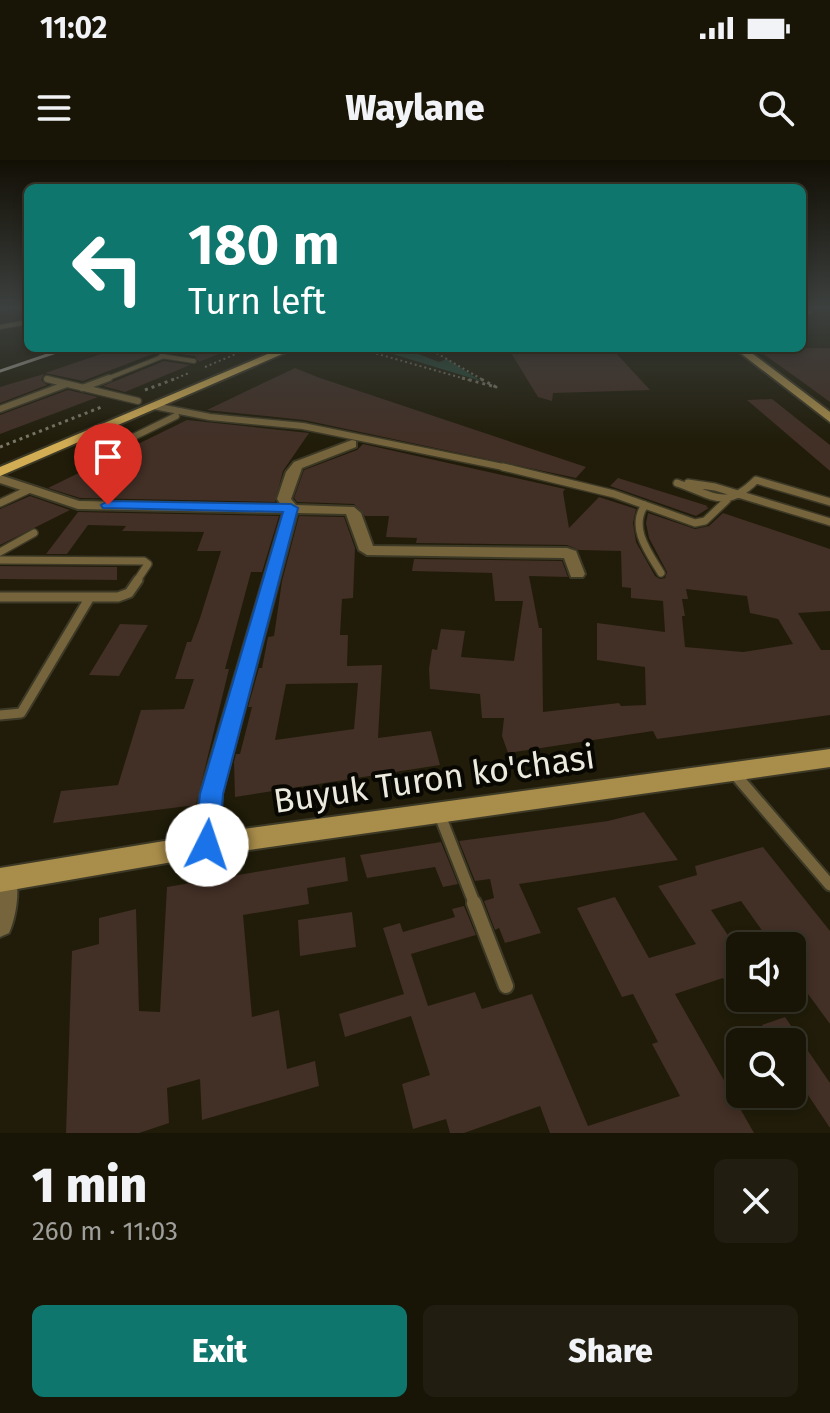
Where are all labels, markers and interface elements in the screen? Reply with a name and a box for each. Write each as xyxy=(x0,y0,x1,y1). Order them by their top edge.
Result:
text: 11:02 xyxy=(40,10,107,46)
icon: menu xyxy=(32,86,76,130)
text: Waylane xyxy=(346,86,484,130)
icon: search xyxy=(754,86,798,130)
text: 180 m xyxy=(188,212,340,279)
icon: left xyxy=(56,216,160,320)
text: Turn left xyxy=(188,280,326,324)
pin xyxy=(74,423,142,505)
icon: arrive xyxy=(86,435,130,479)
street label: Buyuk Turon ko'chasi xyxy=(271,736,597,822)
position arrow xyxy=(165,803,249,887)
map controls xyxy=(726,932,806,1108)
button: sound xyxy=(726,932,806,1012)
button: search xyxy=(726,1028,806,1108)
text: 1 min xyxy=(32,1157,147,1215)
button: close xyxy=(714,1159,798,1243)
text: 260 m · 11:03 xyxy=(32,1216,178,1247)
button: Exit xyxy=(32,1305,407,1397)
button: Share xyxy=(423,1305,798,1397)

